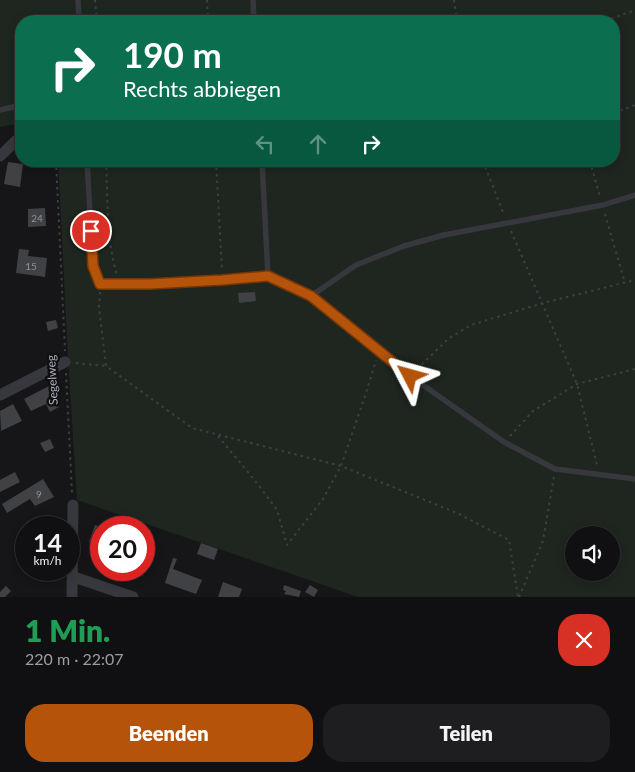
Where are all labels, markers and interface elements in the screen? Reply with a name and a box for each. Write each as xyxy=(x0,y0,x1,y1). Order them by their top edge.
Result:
text: 190 m xyxy=(123,33,222,75)
icon: right xyxy=(40,35,105,100)
text: Rechts abbiegen xyxy=(123,75,281,102)
icon: left xyxy=(251,130,279,158)
icon: ahead xyxy=(304,130,332,158)
icon: right xyxy=(357,130,385,158)
pin xyxy=(70,210,112,252)
house number: 24 xyxy=(31,212,43,224)
icon: arrive xyxy=(77,217,105,245)
house number: 15 xyxy=(25,260,37,272)
position arrow xyxy=(383,349,435,401)
street label: Segelweg xyxy=(43,355,61,405)
house number: 9 xyxy=(36,488,42,500)
speed limit sign: 20 xyxy=(90,516,155,581)
map controls xyxy=(565,526,620,581)
button: sound xyxy=(565,526,620,581)
text: 14 xyxy=(33,527,62,557)
text: km/h xyxy=(33,553,62,568)
text: 1 Min. xyxy=(25,612,110,648)
button: close xyxy=(558,614,610,666)
text: 220 m · 22:07 xyxy=(25,649,124,668)
button: Beenden xyxy=(25,704,313,762)
button: Teilen xyxy=(323,704,610,762)

